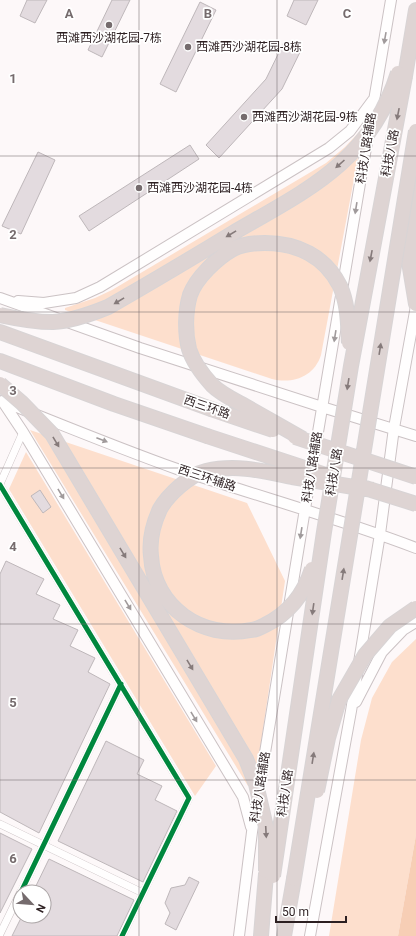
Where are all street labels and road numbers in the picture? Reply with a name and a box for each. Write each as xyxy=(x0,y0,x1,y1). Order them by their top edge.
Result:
street label: 科技八路辅路 xyxy=(353,111,379,185)
street label: 科技八路 xyxy=(379,128,401,178)
street label: 西三环路 xyxy=(182,393,232,421)
street label: 科技八路辅路 xyxy=(299,430,325,504)
street label: 科技八路 xyxy=(323,447,345,497)
street label: 西三环辅路 xyxy=(176,462,238,494)
street label: 科技八路辅路 xyxy=(247,750,273,824)
street label: 科技八路 xyxy=(275,768,295,818)

